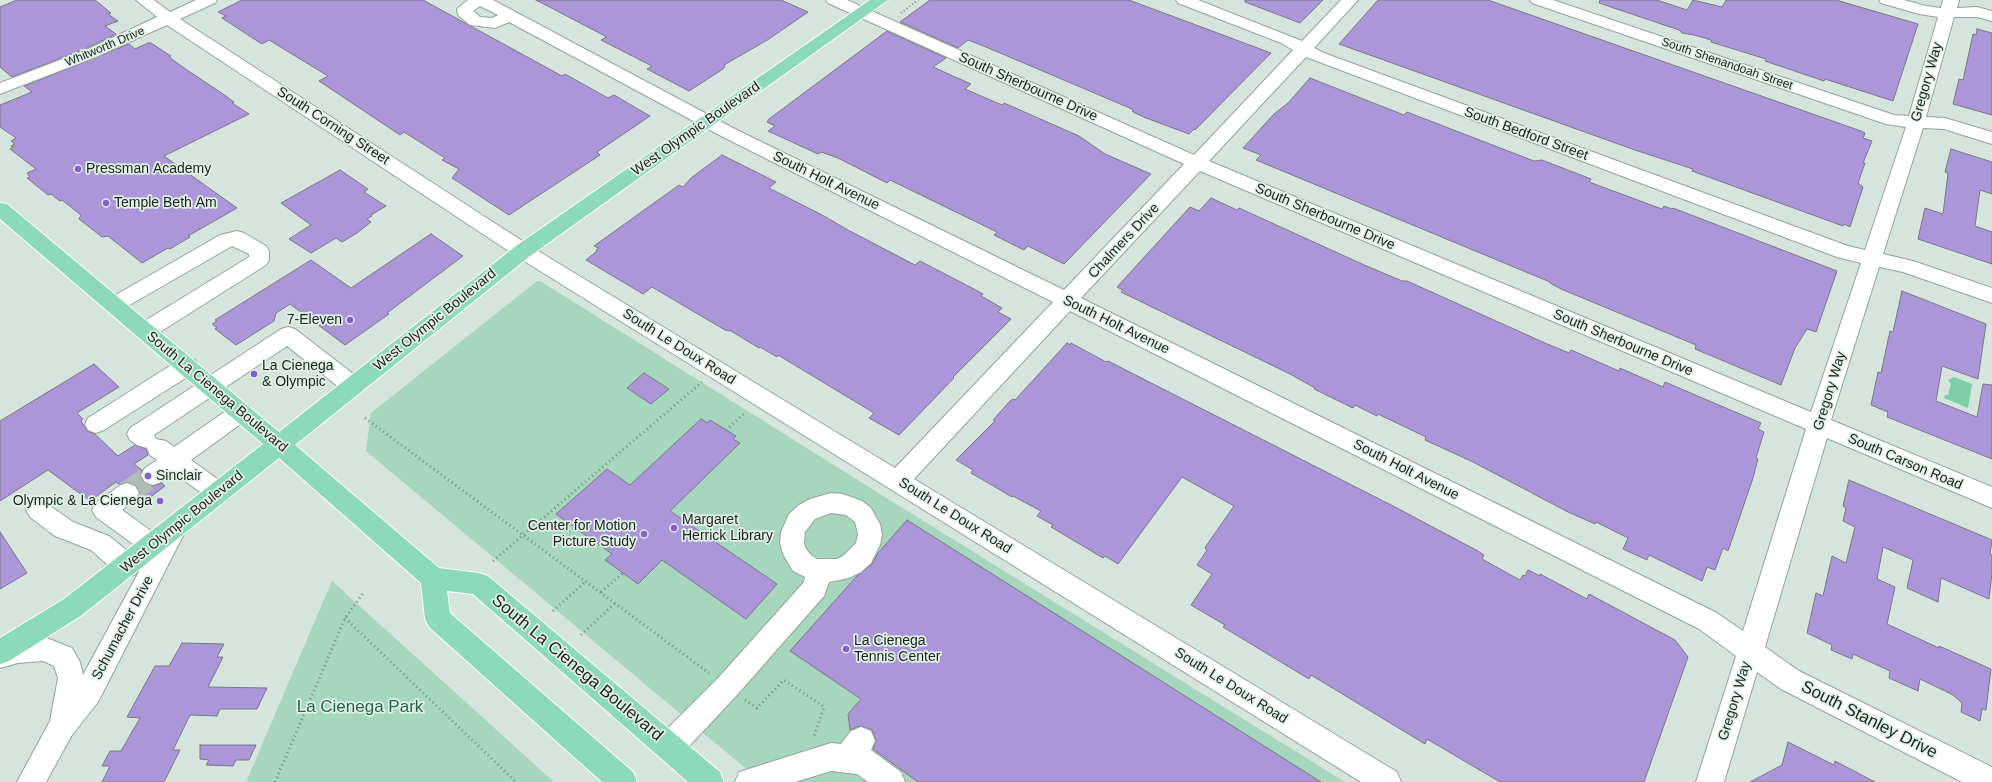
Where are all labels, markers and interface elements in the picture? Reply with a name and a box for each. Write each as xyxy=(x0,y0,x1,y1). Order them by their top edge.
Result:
street label: Whitworth Drive xyxy=(63,24,147,70)
street label: South Shenandoah Street xyxy=(1659,35,1795,93)
street label: Gregory Way xyxy=(1908,40,1946,124)
street label: South Sherbourne Drive xyxy=(956,49,1100,125)
street label: West Olympic Boulevard xyxy=(629,78,763,180)
street label: South Corning Street xyxy=(274,83,392,169)
street label: South Bedford Street xyxy=(1462,104,1590,164)
street label: South Holt Avenue xyxy=(770,148,882,214)
place label: Pressman Academy xyxy=(86,161,211,177)
marker: Pressman Academy xyxy=(73,164,83,174)
street label: South Sherbourne Drive xyxy=(1253,180,1397,254)
place label: Temple Beth Am xyxy=(114,195,217,211)
marker: Temple Beth Am xyxy=(101,198,111,208)
street label: Chalmers Drive xyxy=(1085,200,1163,282)
street label: West Olympic Boulevard xyxy=(370,265,500,375)
street label: South Holt Avenue xyxy=(1060,292,1172,358)
street label: South Le Doux Road xyxy=(619,305,739,389)
street label: South Sherbourne Drive xyxy=(1551,306,1695,380)
place label: 7-Eleven xyxy=(287,312,342,328)
marker: 7-Eleven xyxy=(345,315,355,325)
street label: South La Cienega Boulevard xyxy=(143,328,291,456)
street label: Gregory Way xyxy=(1810,349,1850,433)
place label: La Cienega & Olympic xyxy=(262,358,334,390)
marker: La Cienega & Olympic xyxy=(249,369,259,379)
street label: South Carson Road xyxy=(1845,430,1965,494)
street label: South Holt Avenue xyxy=(1350,436,1462,504)
street label: West Olympic Boulevard xyxy=(117,467,247,577)
place label: Sinclair xyxy=(156,468,202,484)
marker: Sinclair xyxy=(143,471,153,481)
street label: South Le Doux Road xyxy=(895,474,1015,558)
place label: Olympic & La Cienega xyxy=(13,493,152,509)
marker: Olympic & La Cienega xyxy=(155,496,165,506)
place label: Margaret Herrick Library xyxy=(682,512,773,544)
place label: Center for Motion Picture Study xyxy=(528,518,636,550)
marker: Margaret Herrick Library xyxy=(669,523,679,533)
marker: Center for Motion Picture Study xyxy=(639,529,649,539)
street label: Schumacher Drive xyxy=(89,573,157,683)
street label: South La Cienega Boulevard xyxy=(487,590,667,746)
place label: La Cienega Tennis Center xyxy=(854,633,940,666)
marker: La Cienega Tennis Center xyxy=(841,644,851,654)
street label: South Le Doux Road xyxy=(1171,644,1291,728)
street label: Gregory Way xyxy=(1715,659,1755,743)
street label: South Stanley Drive xyxy=(1797,677,1941,763)
park label: La Cienega Park xyxy=(297,697,423,717)

